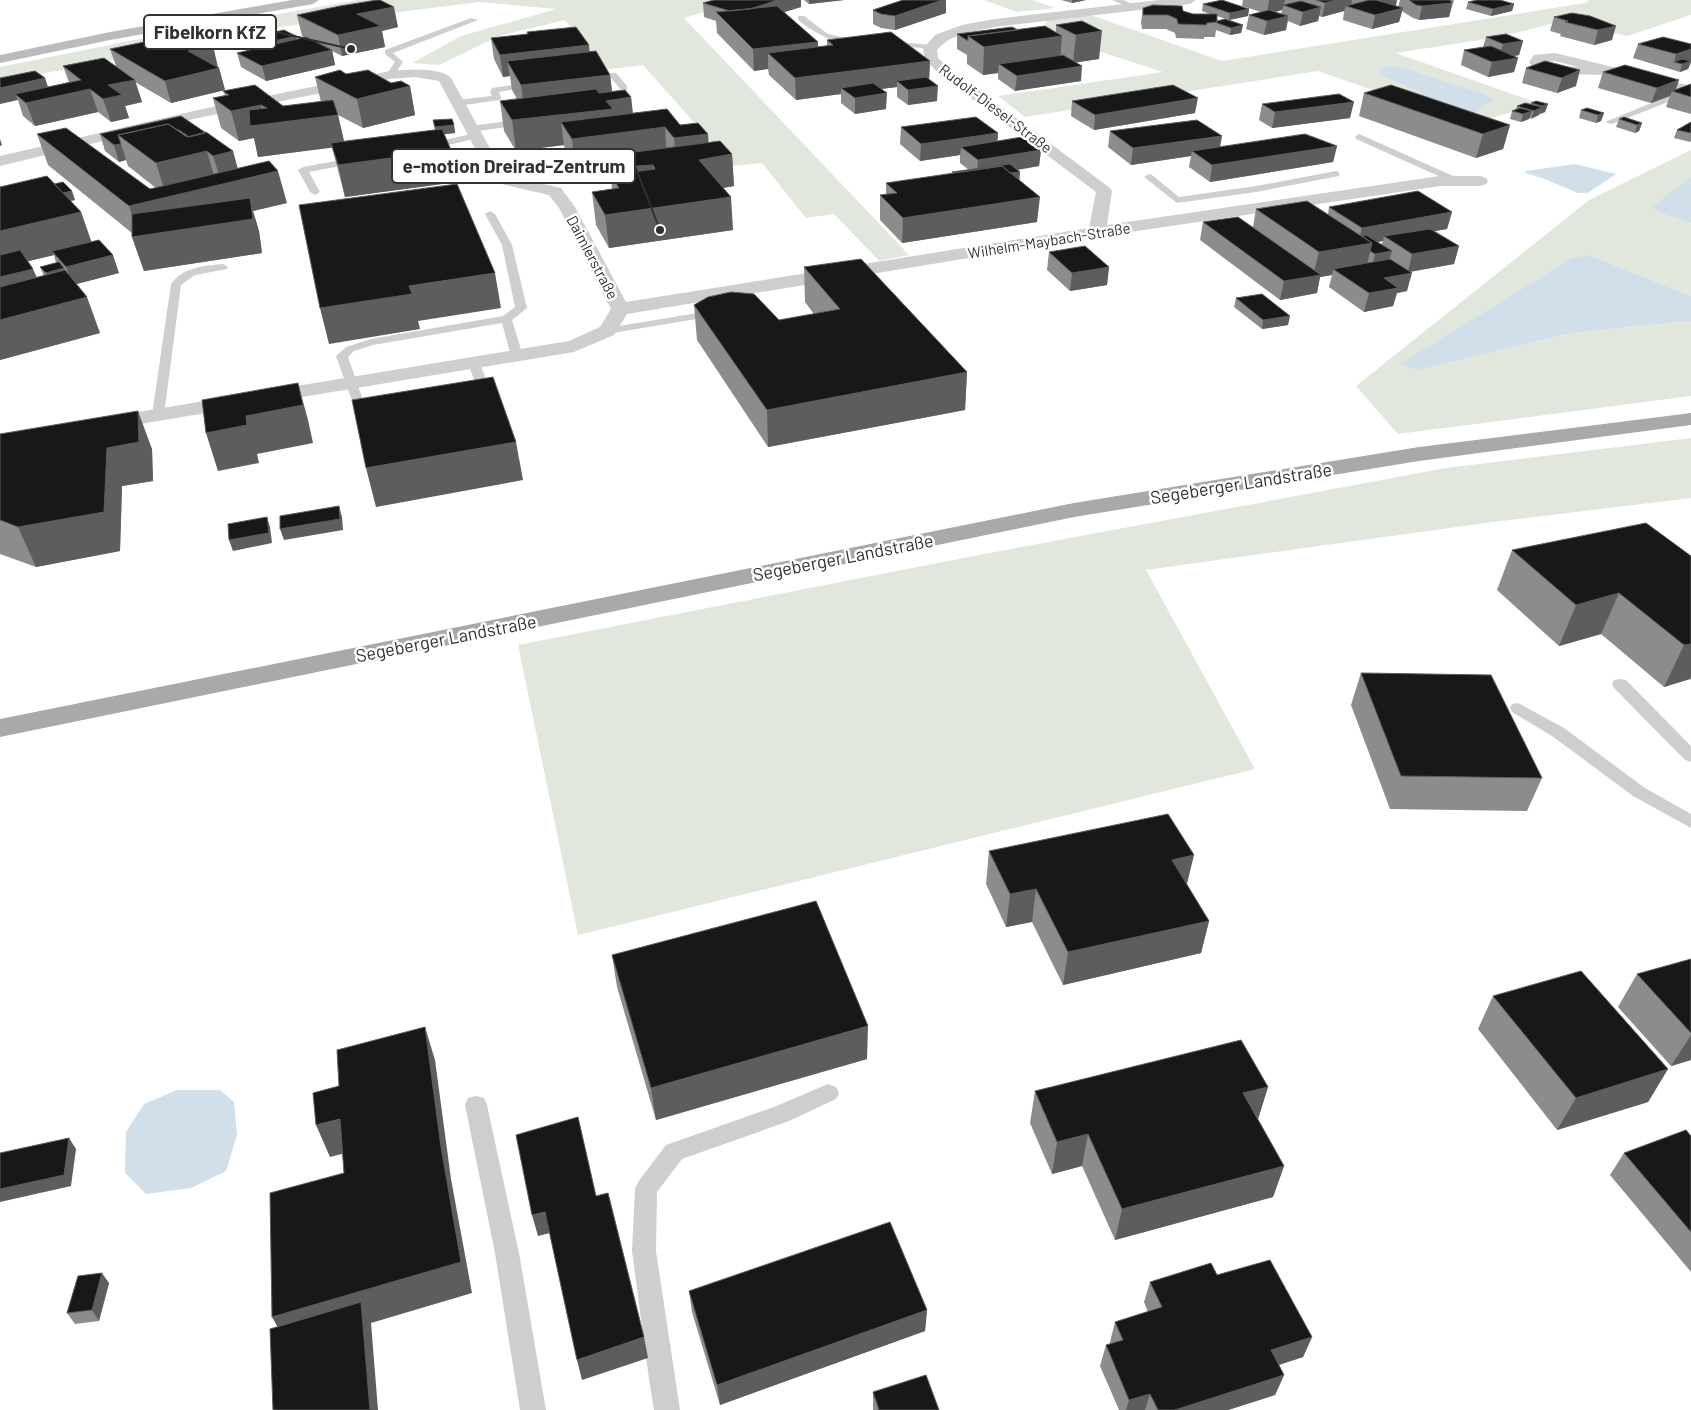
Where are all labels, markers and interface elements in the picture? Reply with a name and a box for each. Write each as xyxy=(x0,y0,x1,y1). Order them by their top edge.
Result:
callout: Fibelkorn KfZ xyxy=(144,15,276,49)
text: Fibelkorn KfZ xyxy=(154,20,266,43)
street label: Rudolf-Diesel-Straße xyxy=(936,60,1056,156)
callout: e-motion Dreirad-Zentrum xyxy=(392,149,635,183)
text: e-motion Dreirad-Zentrum xyxy=(403,154,625,177)
street label: Daimlerstraße xyxy=(563,212,623,302)
street label: Wilhelm-Maybach-Straße xyxy=(966,218,1132,262)
street label: Segeberger Landstraße xyxy=(1149,458,1333,508)
street label: Segeberger Landstraße xyxy=(751,529,935,585)
street label: Segeberger Landstraße xyxy=(354,610,538,666)

